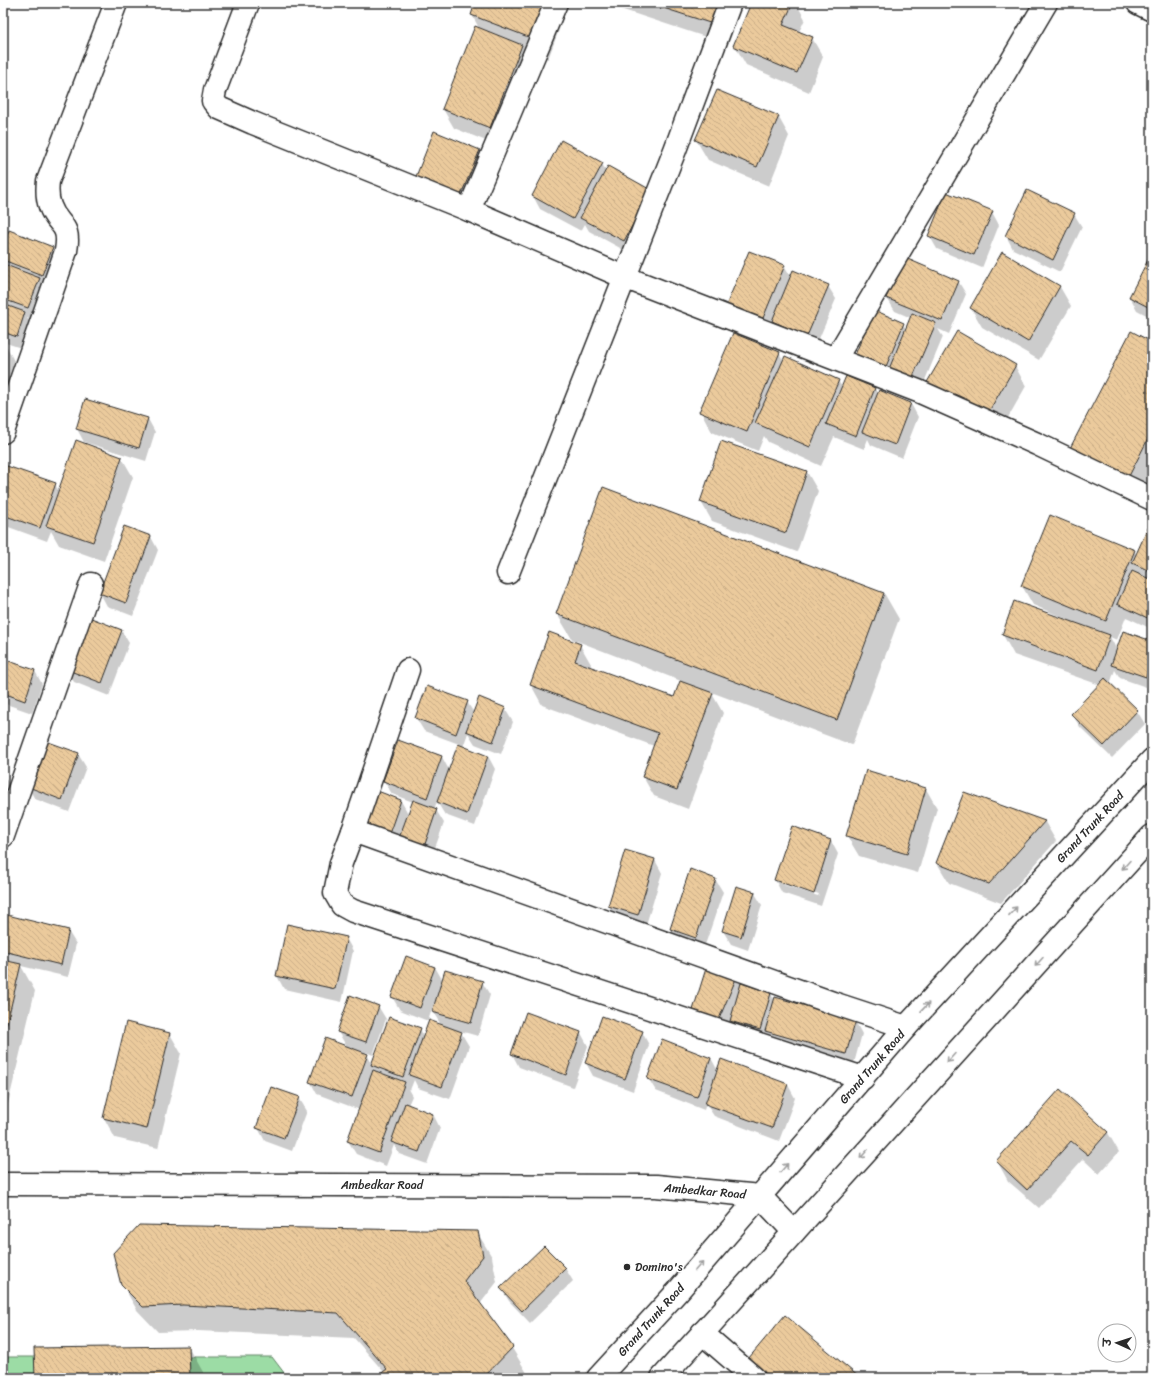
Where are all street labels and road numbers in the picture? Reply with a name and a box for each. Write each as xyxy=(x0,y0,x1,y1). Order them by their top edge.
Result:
street label: Grand Trunk Road xyxy=(1050,784,1131,868)
street label: Grand Trunk Road xyxy=(833,1024,912,1109)
street label: Ambedkar Road xyxy=(340,1174,424,1196)
street label: Ambedkar Road xyxy=(662,1176,747,1206)
street label: Grand Trunk Road xyxy=(612,1277,691,1362)

